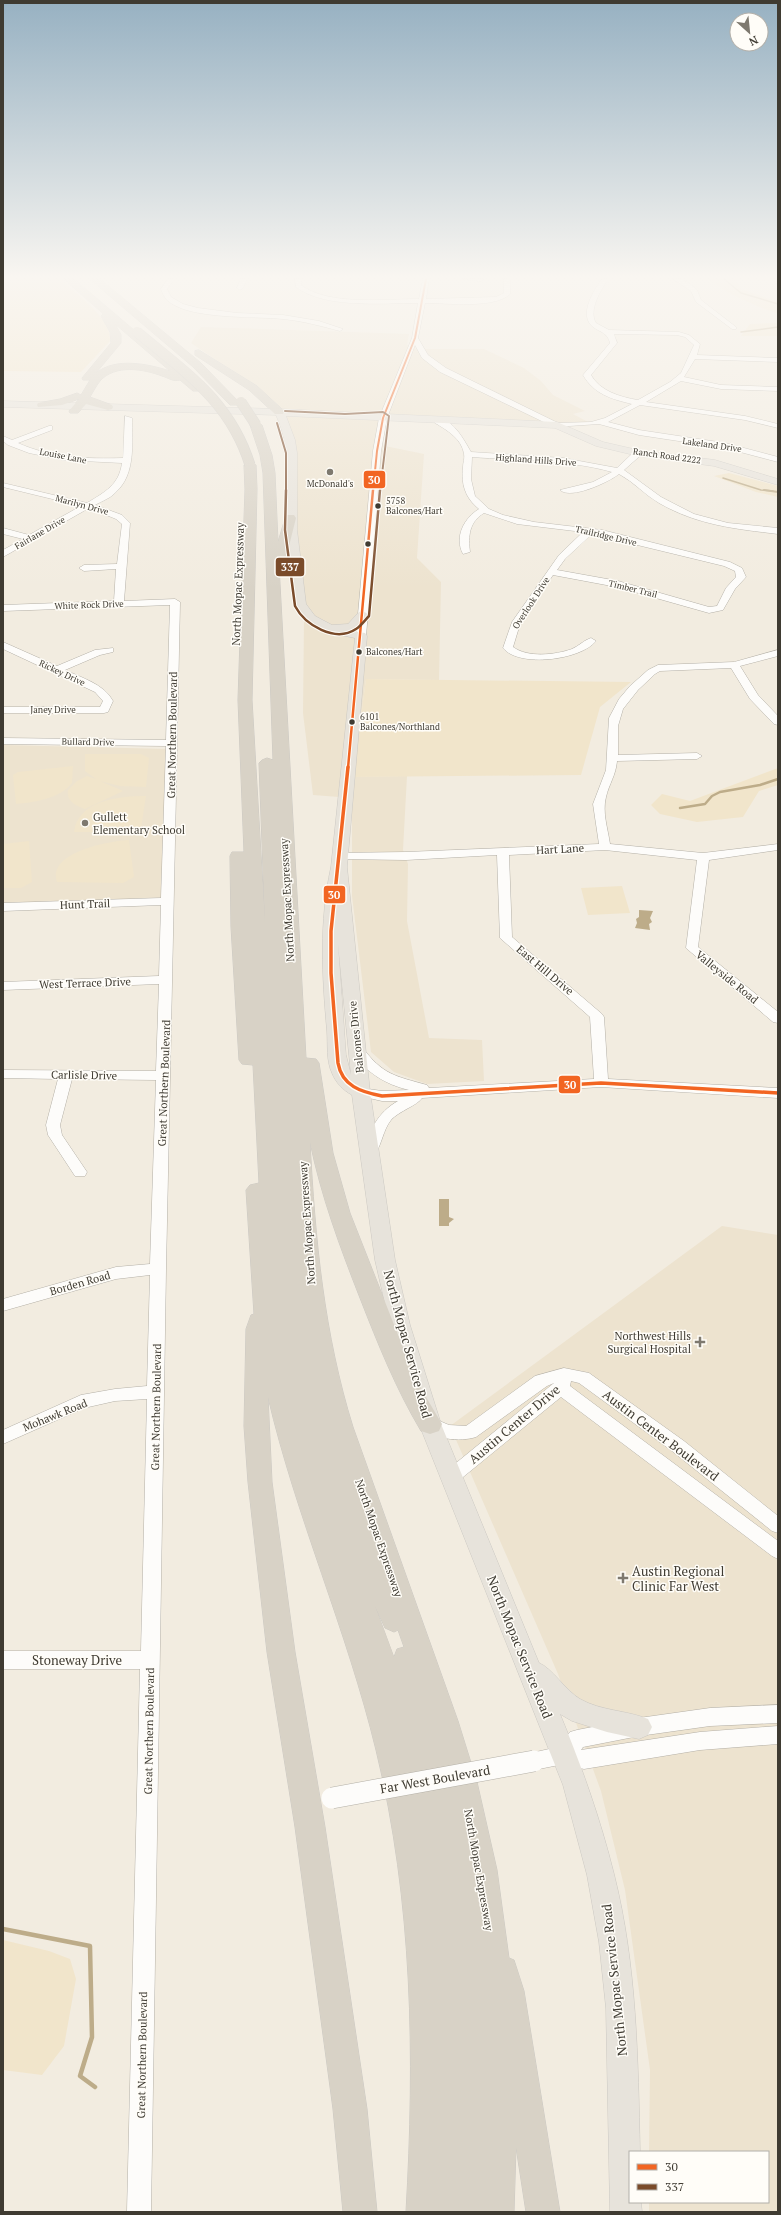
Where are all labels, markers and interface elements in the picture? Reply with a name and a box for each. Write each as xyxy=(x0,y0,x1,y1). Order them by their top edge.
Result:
north arrow xyxy=(729,12,769,52)
text: N xyxy=(746,33,760,49)
street label: Lakeland Drive xyxy=(682,435,743,455)
street label: Ranch Road 2222 xyxy=(632,445,702,467)
street label: Louise Lane xyxy=(38,446,88,467)
street label: Highland Hills Drive xyxy=(495,451,577,469)
marker: McDonald's xyxy=(325,467,335,477)
line badge: 30 xyxy=(363,470,386,489)
text: 30 xyxy=(368,473,380,487)
place label: McDonald's xyxy=(307,478,353,490)
street label: Marilyn Drive xyxy=(54,492,110,518)
place label: 5758 Balcones/Hart xyxy=(386,495,443,517)
marker: 5758 Balcones/Hart xyxy=(373,501,383,511)
street label: Fairlane Drive xyxy=(13,513,68,552)
street label: North Mopac Expressway xyxy=(229,522,247,646)
street label: Trailridge Drive xyxy=(574,523,638,549)
unlabelled marker xyxy=(363,539,373,549)
line badge: 337 xyxy=(275,557,305,577)
text: 337 xyxy=(281,560,299,574)
street label: Overlook Drive xyxy=(510,574,553,631)
street label: Timber Trail xyxy=(607,577,659,601)
street label: White Rock Drive xyxy=(54,598,124,612)
place label: Balcones/Hart xyxy=(366,646,423,658)
marker: Balcones/Hart xyxy=(354,647,364,657)
street label: Rickey Drive xyxy=(37,657,88,689)
street label: Great Northern Boulevard xyxy=(164,672,180,798)
street label: Janey Drive xyxy=(30,704,76,716)
place label: 6101 Balcones/Northland xyxy=(360,711,440,733)
marker: 6101 Balcones/Northland xyxy=(347,717,357,727)
street label: Bullard Drive xyxy=(62,736,115,748)
place label: Gullett Elementary School xyxy=(93,810,185,837)
marker: Gullett Elementary School xyxy=(80,818,90,828)
street label: North Mopac Expressway xyxy=(277,838,297,962)
street label: Hart Lane xyxy=(536,841,585,857)
line badge: 30 xyxy=(323,885,346,904)
text: 30 xyxy=(328,888,340,902)
street label: Hunt Trail xyxy=(60,896,110,912)
street label: East Hill Drive xyxy=(514,942,577,998)
street label: Valleyside Road xyxy=(693,947,761,1007)
street label: West Terrace Drive xyxy=(39,974,131,992)
street label: Balcones Drive xyxy=(345,1000,367,1074)
street label: Great Northern Boulevard xyxy=(155,1019,173,1147)
street label: Carlisle Drive xyxy=(51,1067,118,1083)
line badge: 30 xyxy=(558,1075,581,1094)
text: 30 xyxy=(564,1078,576,1092)
street label: North Mopac Expressway xyxy=(296,1160,318,1285)
street label: Borden Road xyxy=(48,1268,112,1298)
street label: North Mopac Service Road xyxy=(380,1268,436,1420)
place label: Northwest Hills Surgical Hospital xyxy=(607,1329,691,1356)
marker: Northwest Hills Surgical Hospital xyxy=(694,1336,706,1348)
street label: Great Northern Boulevard xyxy=(148,1344,164,1470)
street label: Austin Center Drive xyxy=(464,1380,564,1468)
street label: Austin Center Boulevard xyxy=(599,1385,723,1485)
street label: Mohawk Road xyxy=(21,1396,89,1434)
street label: North Mopac Expressway xyxy=(352,1477,406,1599)
place label: Austin Regional Clinic Far West xyxy=(632,1562,724,1595)
marker: Austin Regional Clinic Far West xyxy=(617,1572,629,1584)
street label: North Mopac Service Road xyxy=(483,1573,557,1721)
street label: Stoneway Drive xyxy=(32,1651,122,1669)
street label: Great Northern Boulevard xyxy=(141,1668,157,1794)
street label: Far West Boulevard xyxy=(379,1760,491,1798)
street label: North Mopac Expressway xyxy=(461,1808,497,1932)
street label: North Mopac Service Road xyxy=(597,1903,631,2057)
street label: Great Northern Boulevard xyxy=(134,1992,150,2118)
legend xyxy=(629,2151,769,2203)
text: 30 xyxy=(665,2159,678,2174)
text: 337 xyxy=(665,2179,684,2194)

